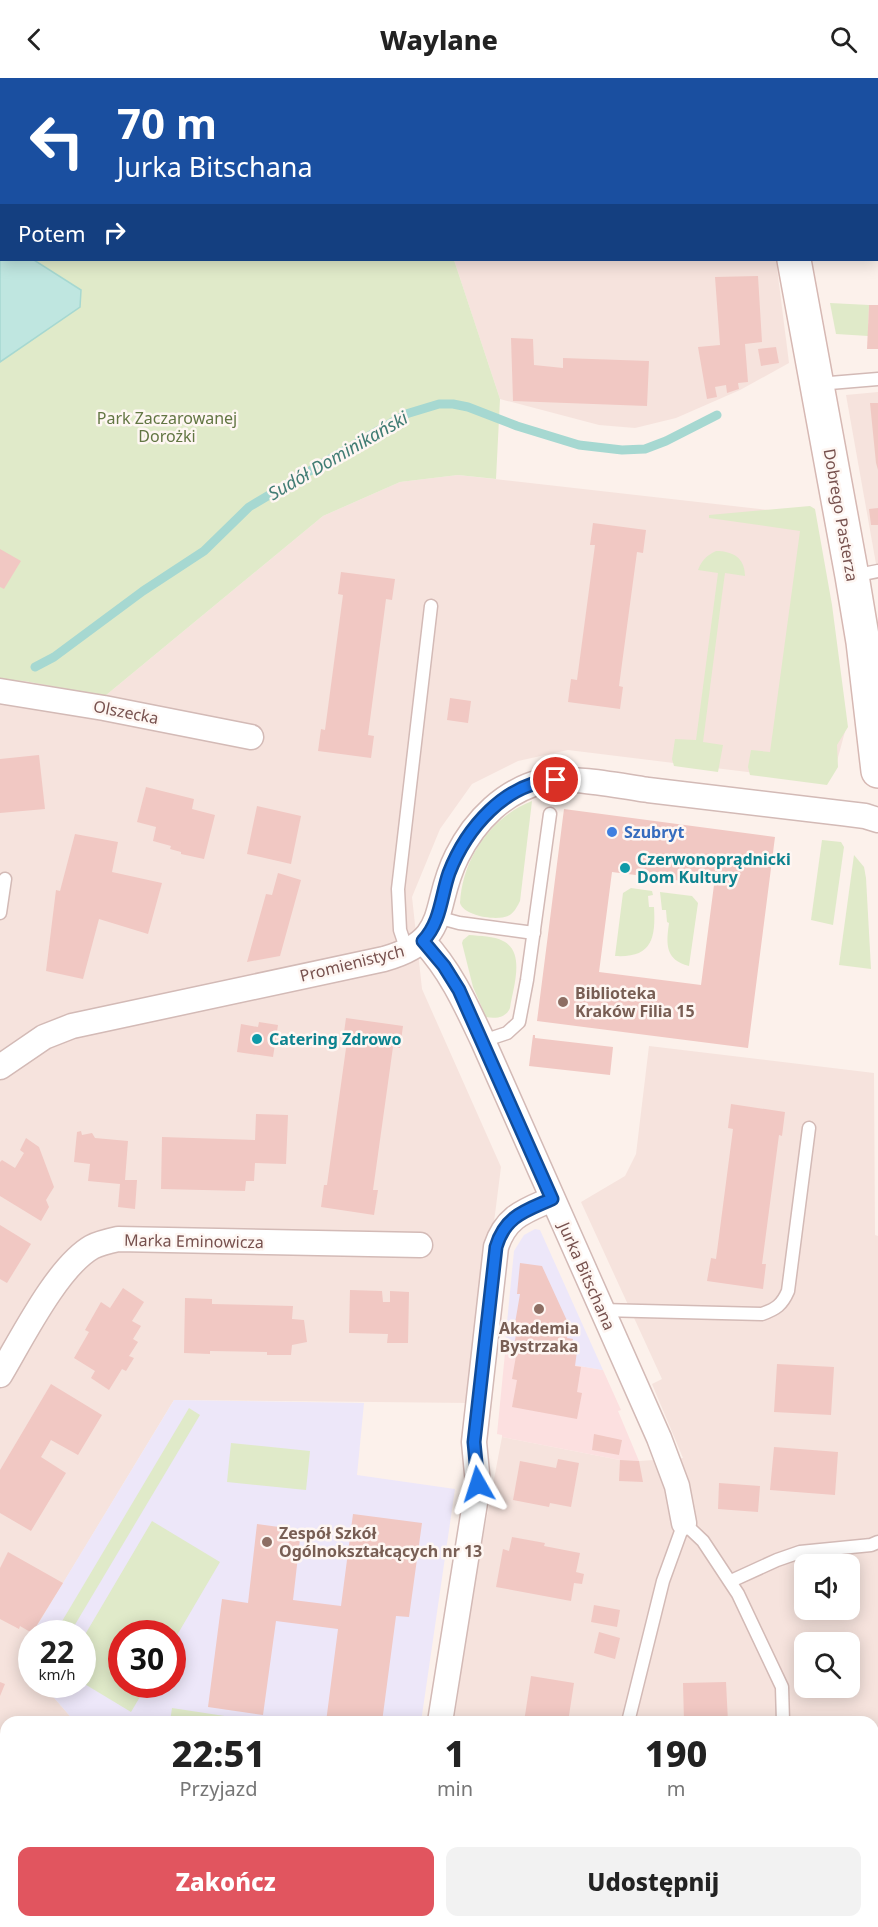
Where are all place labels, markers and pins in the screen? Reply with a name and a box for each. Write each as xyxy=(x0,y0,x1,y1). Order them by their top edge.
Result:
pin xyxy=(530,754,581,805)
place label: Szubryt xyxy=(624,821,685,843)
marker: Szubryt xyxy=(605,825,619,839)
place label: Czerwonoprądnicki Dom Kultury xyxy=(637,848,791,888)
marker: Czerwonoprądnicki Dom Kultury xyxy=(618,861,632,875)
place label: Biblioteka Kraków Filia 15 xyxy=(575,982,695,1022)
marker: Biblioteka Kraków Filia 15 xyxy=(556,995,570,1009)
place label: Catering Zdrowo xyxy=(269,1028,402,1050)
marker: Catering Zdrowo xyxy=(250,1032,264,1046)
marker: Akademia Bystrzaka xyxy=(532,1302,546,1316)
place label: Akademia Bystrzaka xyxy=(499,1317,579,1357)
place label: Zespół Szkół Ogólnokształcących nr 13 xyxy=(279,1522,482,1562)
marker: Zespół Szkół Ogólnokształcących nr 13 xyxy=(260,1535,274,1549)

